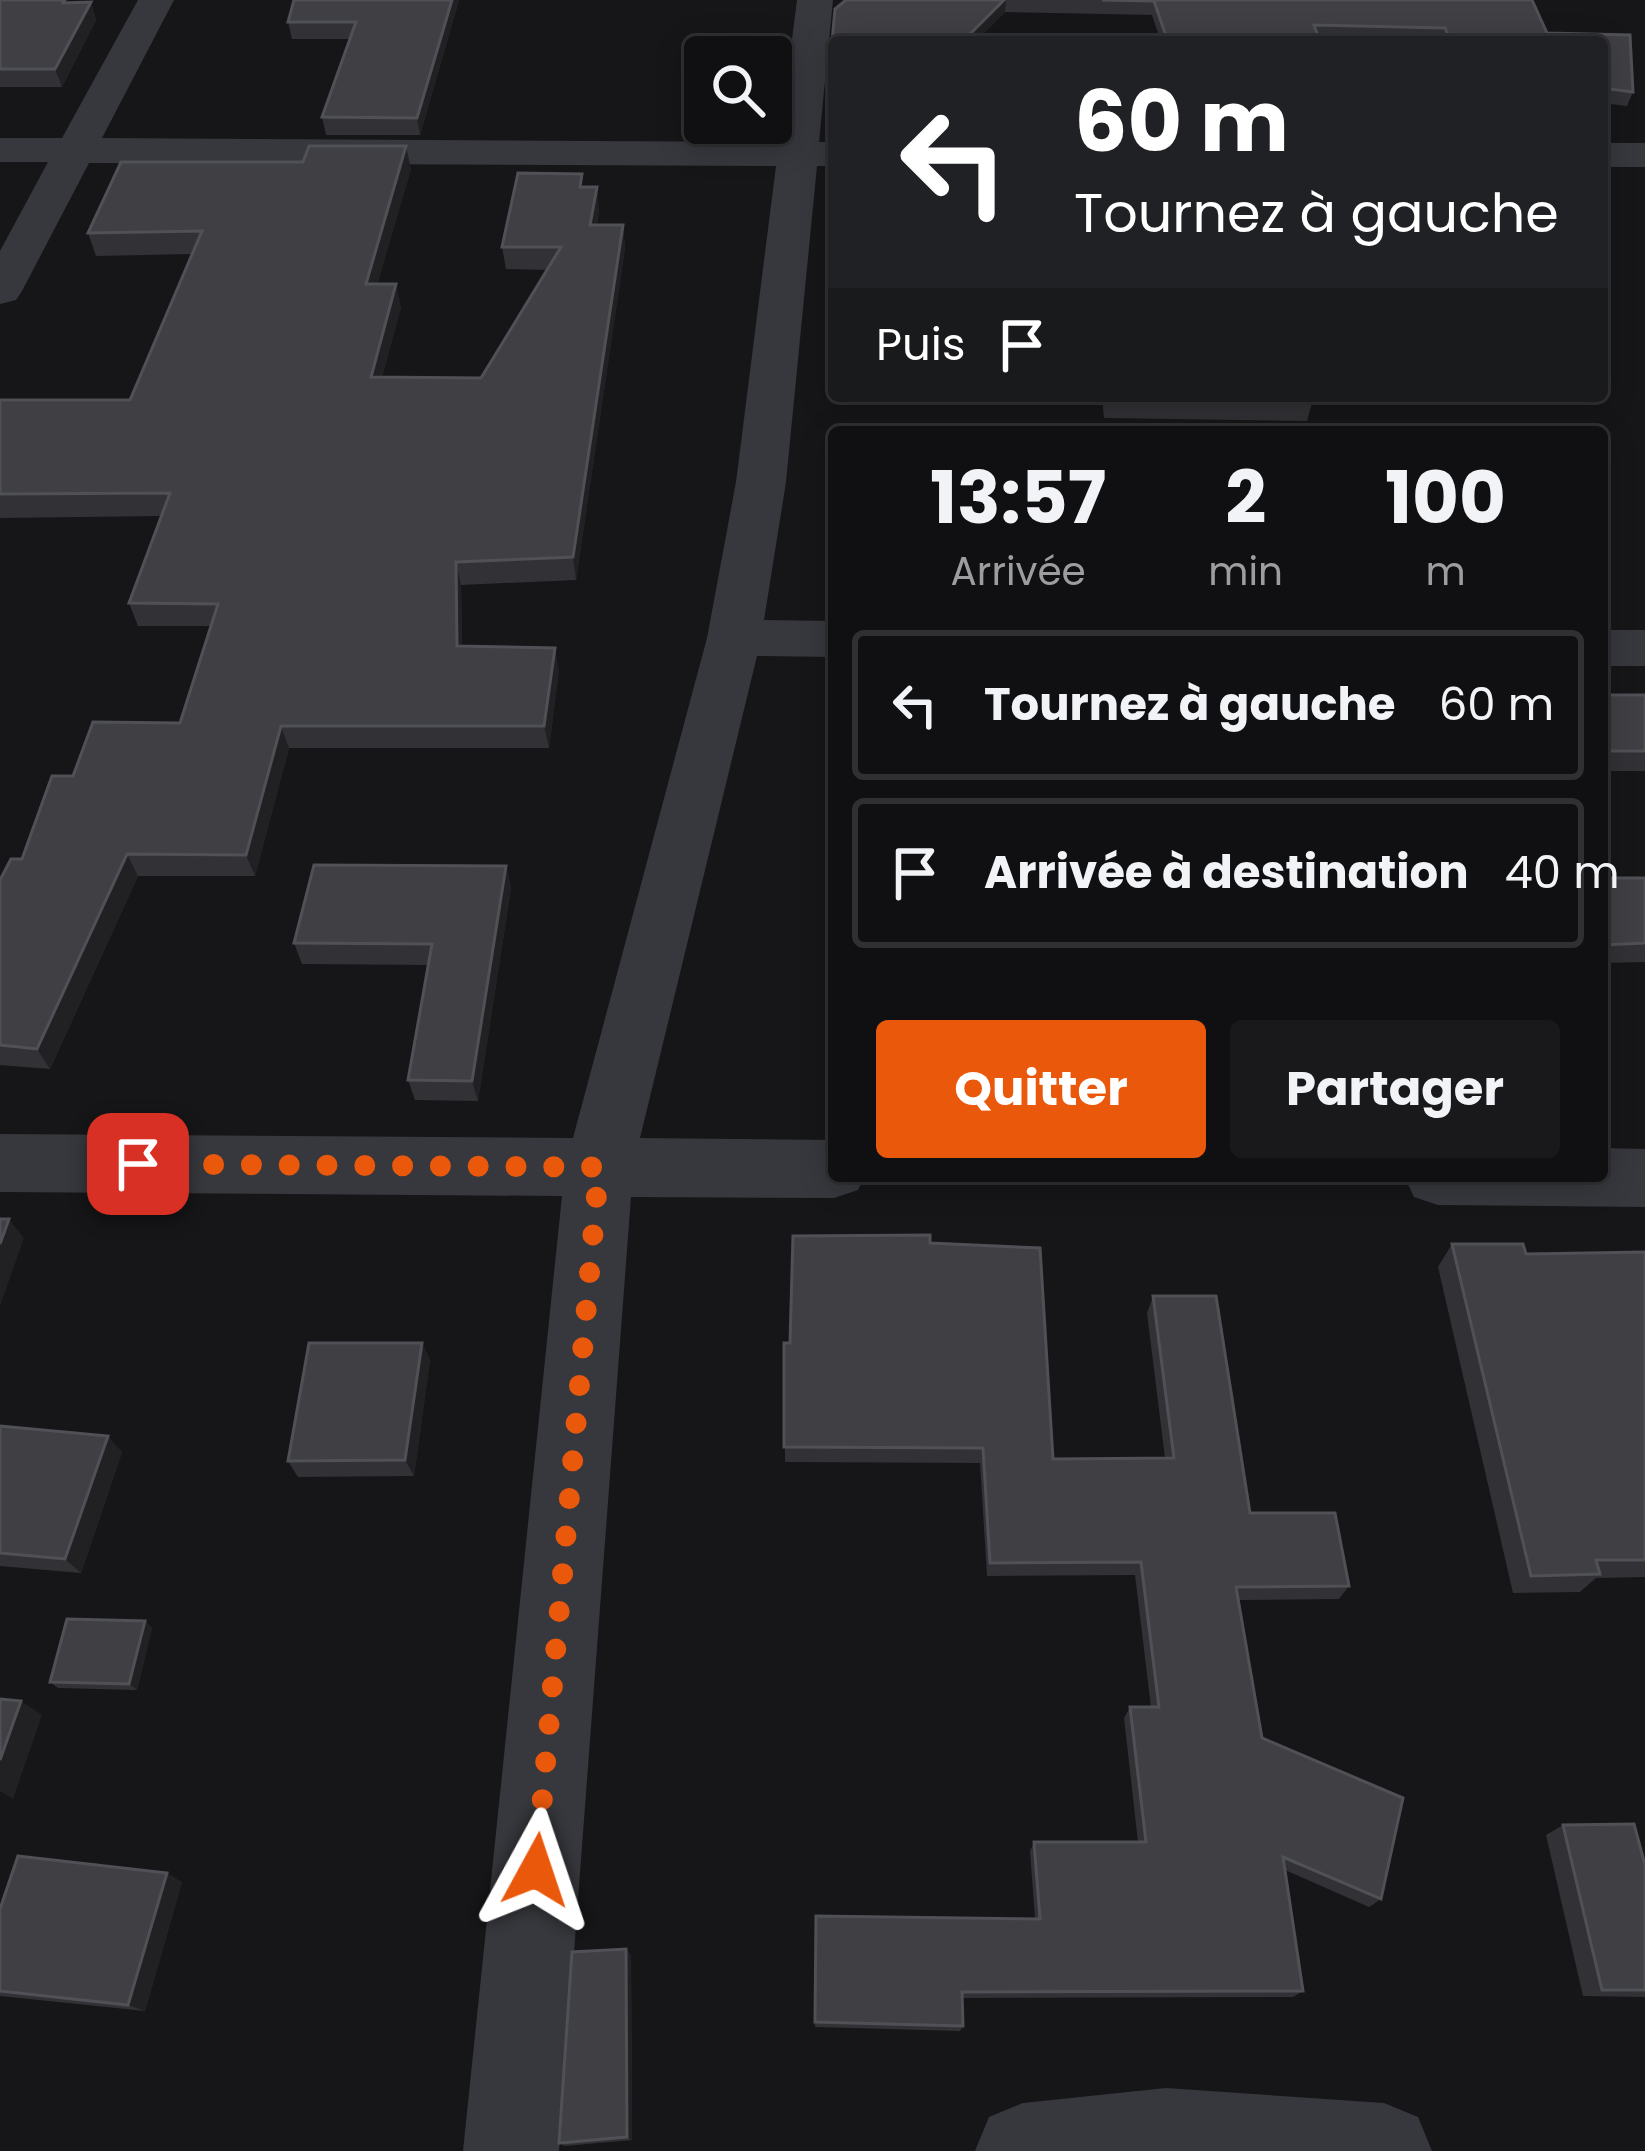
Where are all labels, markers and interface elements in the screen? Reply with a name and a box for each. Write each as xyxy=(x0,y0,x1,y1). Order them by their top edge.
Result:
map controls xyxy=(684,36,792,144)
button: search xyxy=(684,36,792,144)
text: 60 m xyxy=(1074,63,1289,180)
icon: left xyxy=(876,84,1032,240)
text: Tournez à gauche xyxy=(1074,175,1559,251)
icon: arrive xyxy=(989,312,1055,378)
text: Puis xyxy=(876,313,965,376)
text: 13:57 xyxy=(930,447,1106,548)
text: 2 xyxy=(1225,447,1266,548)
text: 100 xyxy=(1385,447,1506,548)
text: Arrivée xyxy=(951,544,1086,599)
text: min xyxy=(1208,544,1283,599)
text: m xyxy=(1425,544,1466,599)
icon: left xyxy=(882,672,948,738)
text: Tournez à gauche xyxy=(984,673,1396,736)
text: 60 m xyxy=(1439,673,1554,736)
icon: arrive xyxy=(882,840,948,906)
text: Arrivée à destination xyxy=(984,841,1469,904)
text: 40 m xyxy=(1505,841,1620,904)
button: Quitter xyxy=(876,1020,1206,1158)
button: Partager xyxy=(1230,1020,1560,1158)
pin xyxy=(87,1113,189,1215)
icon: arrive xyxy=(105,1131,171,1197)
position arrow xyxy=(473,1807,599,1933)

